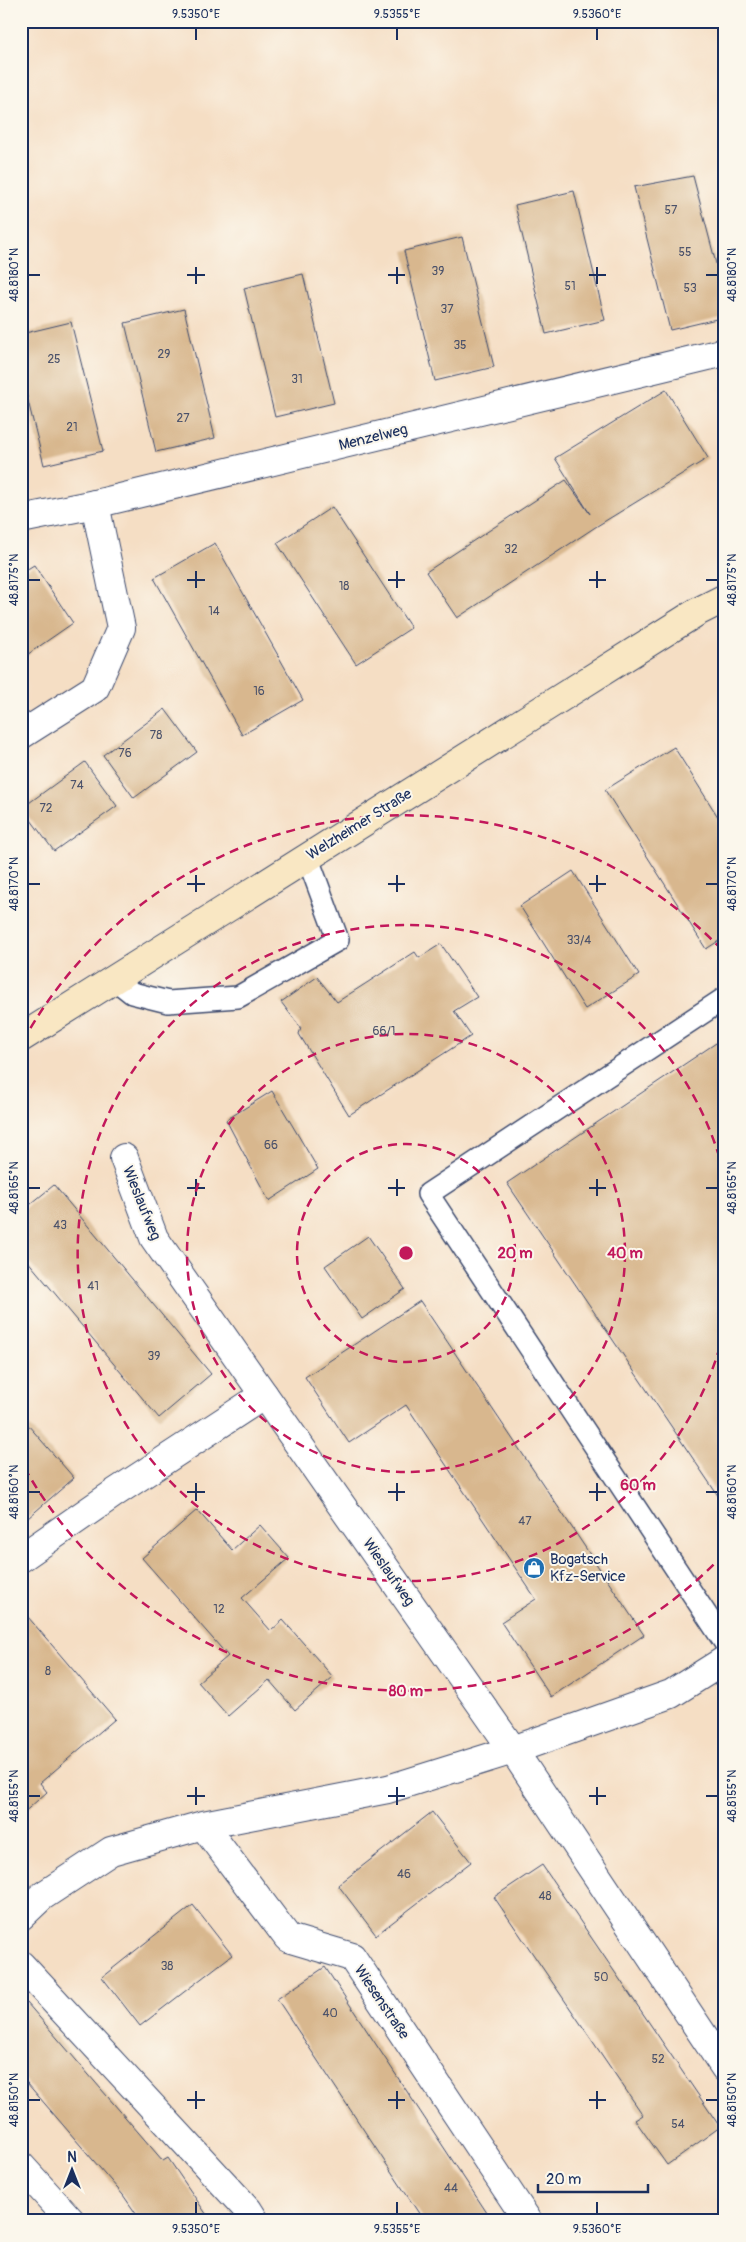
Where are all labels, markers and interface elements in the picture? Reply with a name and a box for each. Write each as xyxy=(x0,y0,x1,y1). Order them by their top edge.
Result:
text: 9.5350°E xyxy=(172,7,220,22)
text: 9.5355°E xyxy=(374,7,420,22)
text: 9.5360°E xyxy=(573,7,621,22)
house number: 57 xyxy=(665,203,678,218)
house number: 55 xyxy=(678,245,692,260)
text: 48.8180°N xyxy=(7,248,22,302)
text: 48.8180°N xyxy=(725,248,740,302)
house number: 39 xyxy=(432,264,444,279)
house number: 51 xyxy=(564,279,576,294)
house number: 53 xyxy=(683,281,697,296)
house number: 37 xyxy=(440,302,454,317)
house number: 35 xyxy=(453,338,467,353)
house number: 29 xyxy=(158,347,170,362)
house number: 25 xyxy=(47,352,61,367)
house number: 31 xyxy=(291,372,303,387)
house number: 27 xyxy=(176,411,190,426)
house number: 21 xyxy=(66,420,78,435)
street label: Menzelweg xyxy=(337,420,409,455)
house number: 32 xyxy=(504,542,518,557)
text: 48.8175°N xyxy=(7,554,22,606)
text: 48.8175°N xyxy=(725,554,740,606)
house number: 18 xyxy=(339,579,349,594)
house number: 14 xyxy=(208,604,220,619)
house number: 16 xyxy=(253,684,265,699)
house number: 78 xyxy=(150,728,162,743)
house number: 76 xyxy=(118,746,132,761)
house number: 74 xyxy=(70,778,84,793)
street label: Welzheimer Straße xyxy=(303,784,416,864)
house number: 72 xyxy=(39,801,53,816)
text: 48.8170°N xyxy=(7,857,22,911)
text: 48.8170°N xyxy=(725,857,740,911)
house number: 33/4 xyxy=(567,933,591,948)
house number: 66/1 xyxy=(373,1024,395,1039)
house number: 66 xyxy=(264,1138,278,1153)
text: 48.8165°N xyxy=(7,1161,22,1215)
text: 48.8165°N xyxy=(725,1161,740,1215)
street label: Wieslaufweg xyxy=(118,1163,165,1243)
house number: 43 xyxy=(53,1218,67,1233)
centre of rings xyxy=(397,1244,415,1262)
text: 20 m xyxy=(497,1244,533,1263)
text: 40 m xyxy=(607,1244,643,1263)
house number: 41 xyxy=(87,1279,99,1294)
house number: 39 xyxy=(148,1349,160,1364)
text: 48.8160°N xyxy=(7,1465,22,1519)
text: 48.8160°N xyxy=(725,1465,740,1519)
text: 60 m xyxy=(620,1476,656,1495)
house number: 47 xyxy=(518,1514,532,1529)
street label: Wieslaufweg xyxy=(358,1535,419,1610)
place label: Bogatsch Kfz-Service xyxy=(550,1550,626,1586)
shop icon: Bogatsch Kfz-Service xyxy=(522,1556,546,1580)
house number: 12 xyxy=(213,1602,225,1617)
house number: 8 xyxy=(45,1664,51,1679)
text: 80 m xyxy=(389,1682,423,1701)
text: 48.8155°N xyxy=(7,1770,22,1822)
text: 48.8155°N xyxy=(725,1770,740,1822)
house number: 46 xyxy=(397,1867,411,1882)
house number: 48 xyxy=(538,1889,552,1904)
house number: 38 xyxy=(161,1959,173,1974)
street label: Wiesenstraße xyxy=(350,1962,414,2044)
house number: 50 xyxy=(594,1970,608,1985)
house number: 40 xyxy=(322,2006,338,2021)
house number: 52 xyxy=(651,2052,665,2067)
text: 48.8150°N xyxy=(7,2073,22,2127)
text: 48.8150°N xyxy=(725,2073,740,2127)
house number: 54 xyxy=(671,2117,685,2132)
north arrow xyxy=(48,2144,98,2194)
text: N xyxy=(67,2149,77,2166)
scale bar xyxy=(538,2162,648,2194)
text: 20 m xyxy=(546,2170,581,2189)
house number: 44 xyxy=(444,2181,458,2196)
text: 9.5350°E xyxy=(172,2222,220,2237)
text: 9.5355°E xyxy=(374,2222,420,2237)
text: 9.5360°E xyxy=(573,2222,621,2237)

